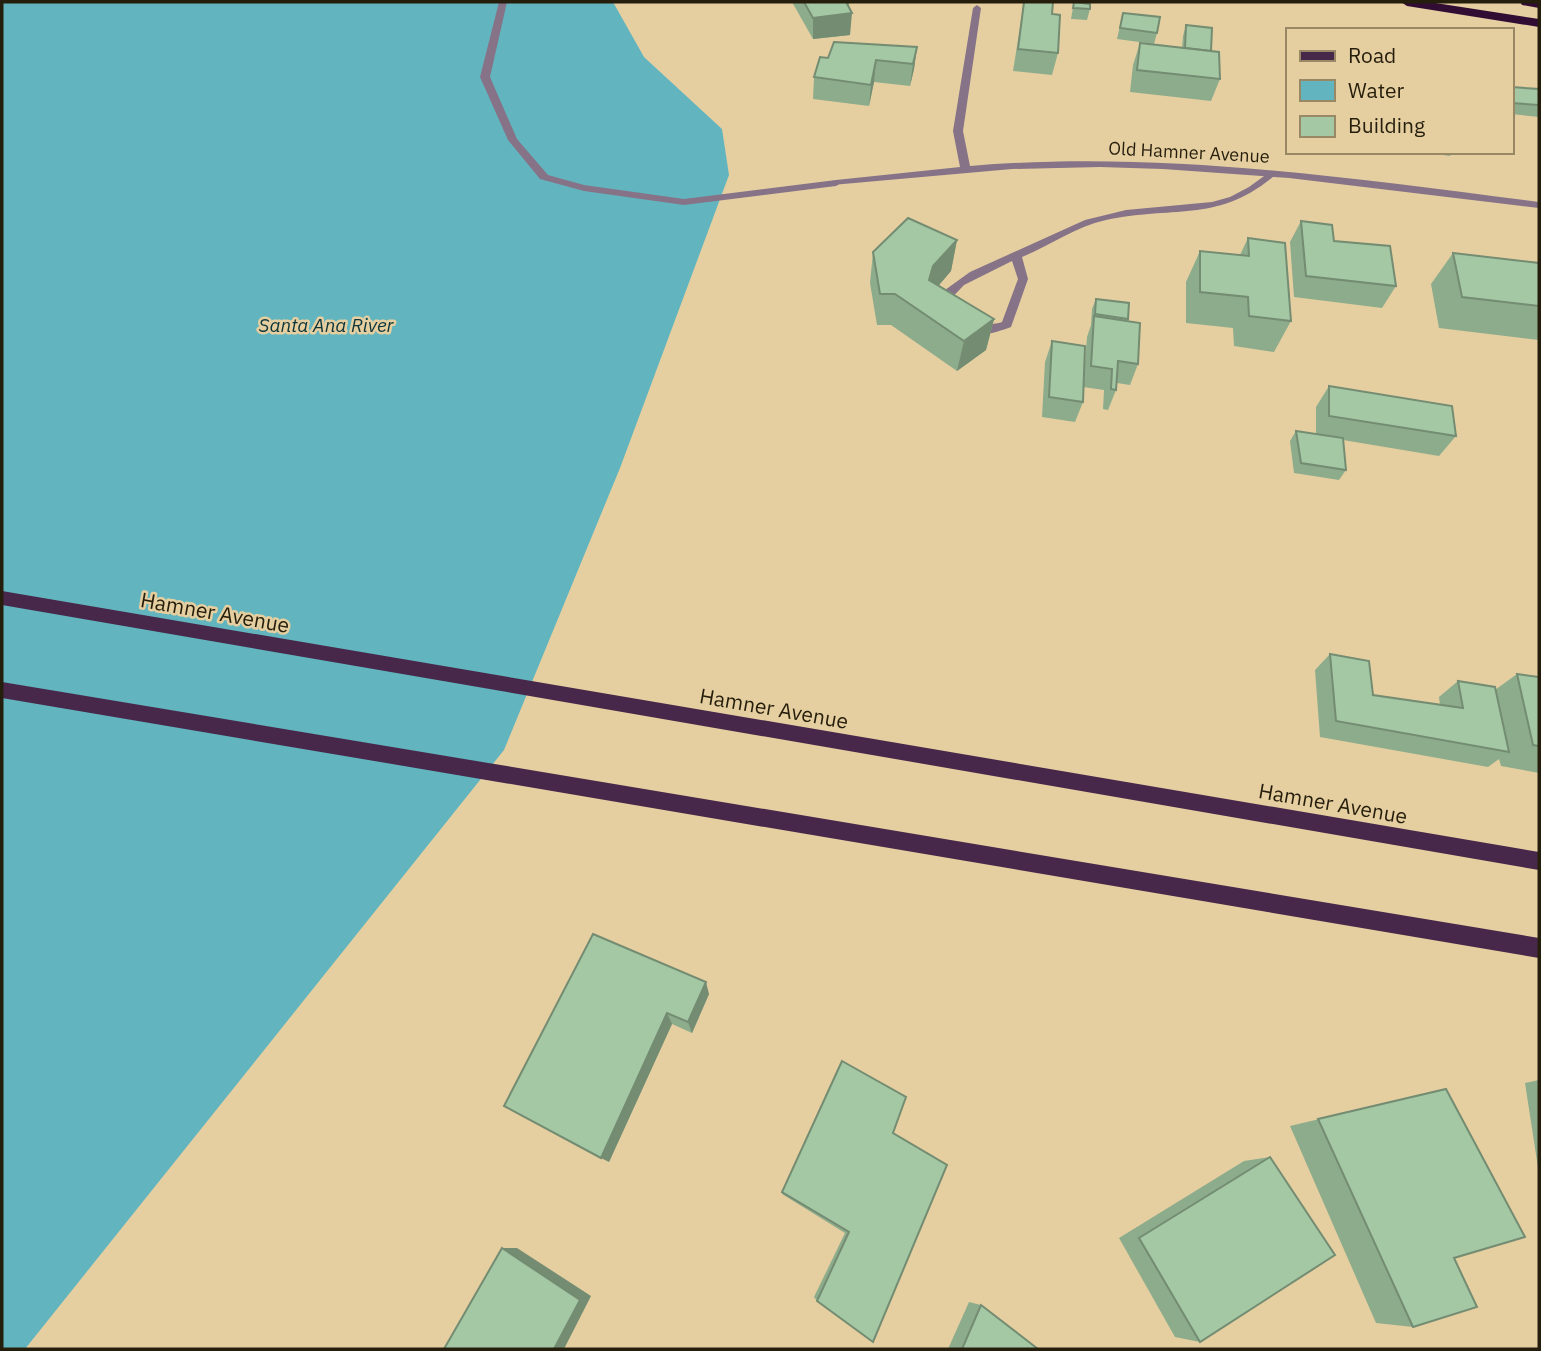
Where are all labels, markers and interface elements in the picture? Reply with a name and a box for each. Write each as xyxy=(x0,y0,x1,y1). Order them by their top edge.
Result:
legend xyxy=(1286,28,1513,154)
text: Road xyxy=(1348,41,1396,69)
text: Water xyxy=(1348,76,1405,104)
text: Building xyxy=(1348,111,1425,139)
street label: Old Hamner Avenue xyxy=(1108,136,1270,168)
water label: Santa Ana River xyxy=(258,313,395,337)
street label: Hamner Avenue xyxy=(138,585,292,639)
street label: Hamner Avenue xyxy=(697,681,851,735)
street label: Hamner Avenue xyxy=(1256,776,1410,830)

